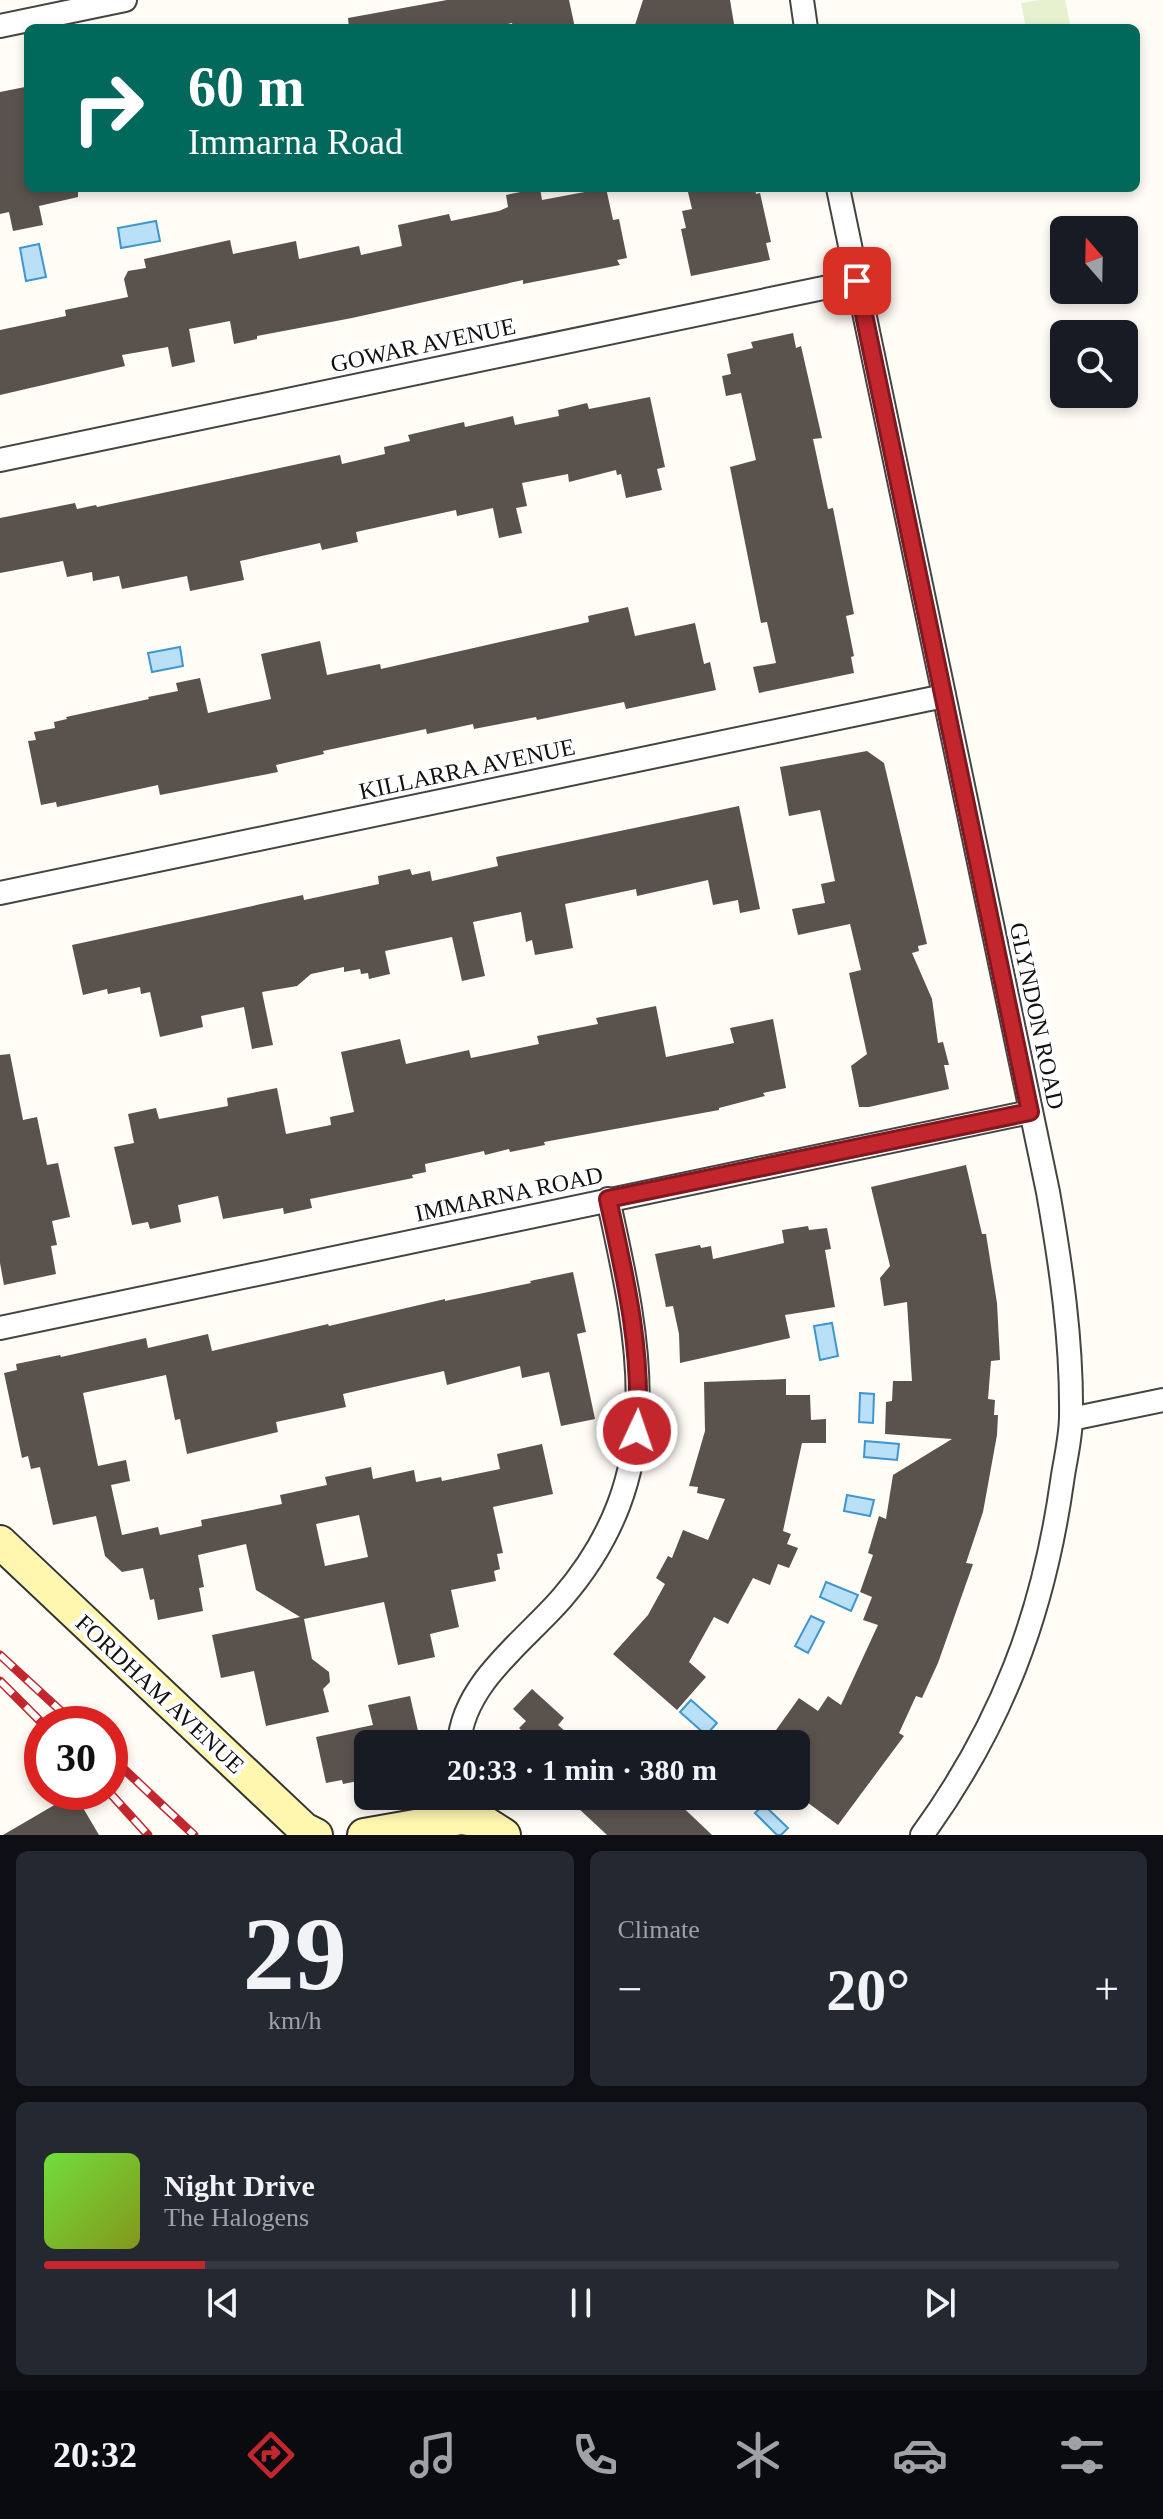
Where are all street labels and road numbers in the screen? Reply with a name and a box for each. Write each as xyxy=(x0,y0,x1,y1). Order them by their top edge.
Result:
street label: GOWAR AVENUE xyxy=(328,313,518,377)
street label: KILLARRA AVENUE xyxy=(357,733,577,805)
street label: GLYNDON ROAD xyxy=(1005,920,1069,1112)
street label: IMMARNA ROAD xyxy=(413,1161,605,1227)
street label: FORDHAM AVENUE xyxy=(71,1609,249,1779)

